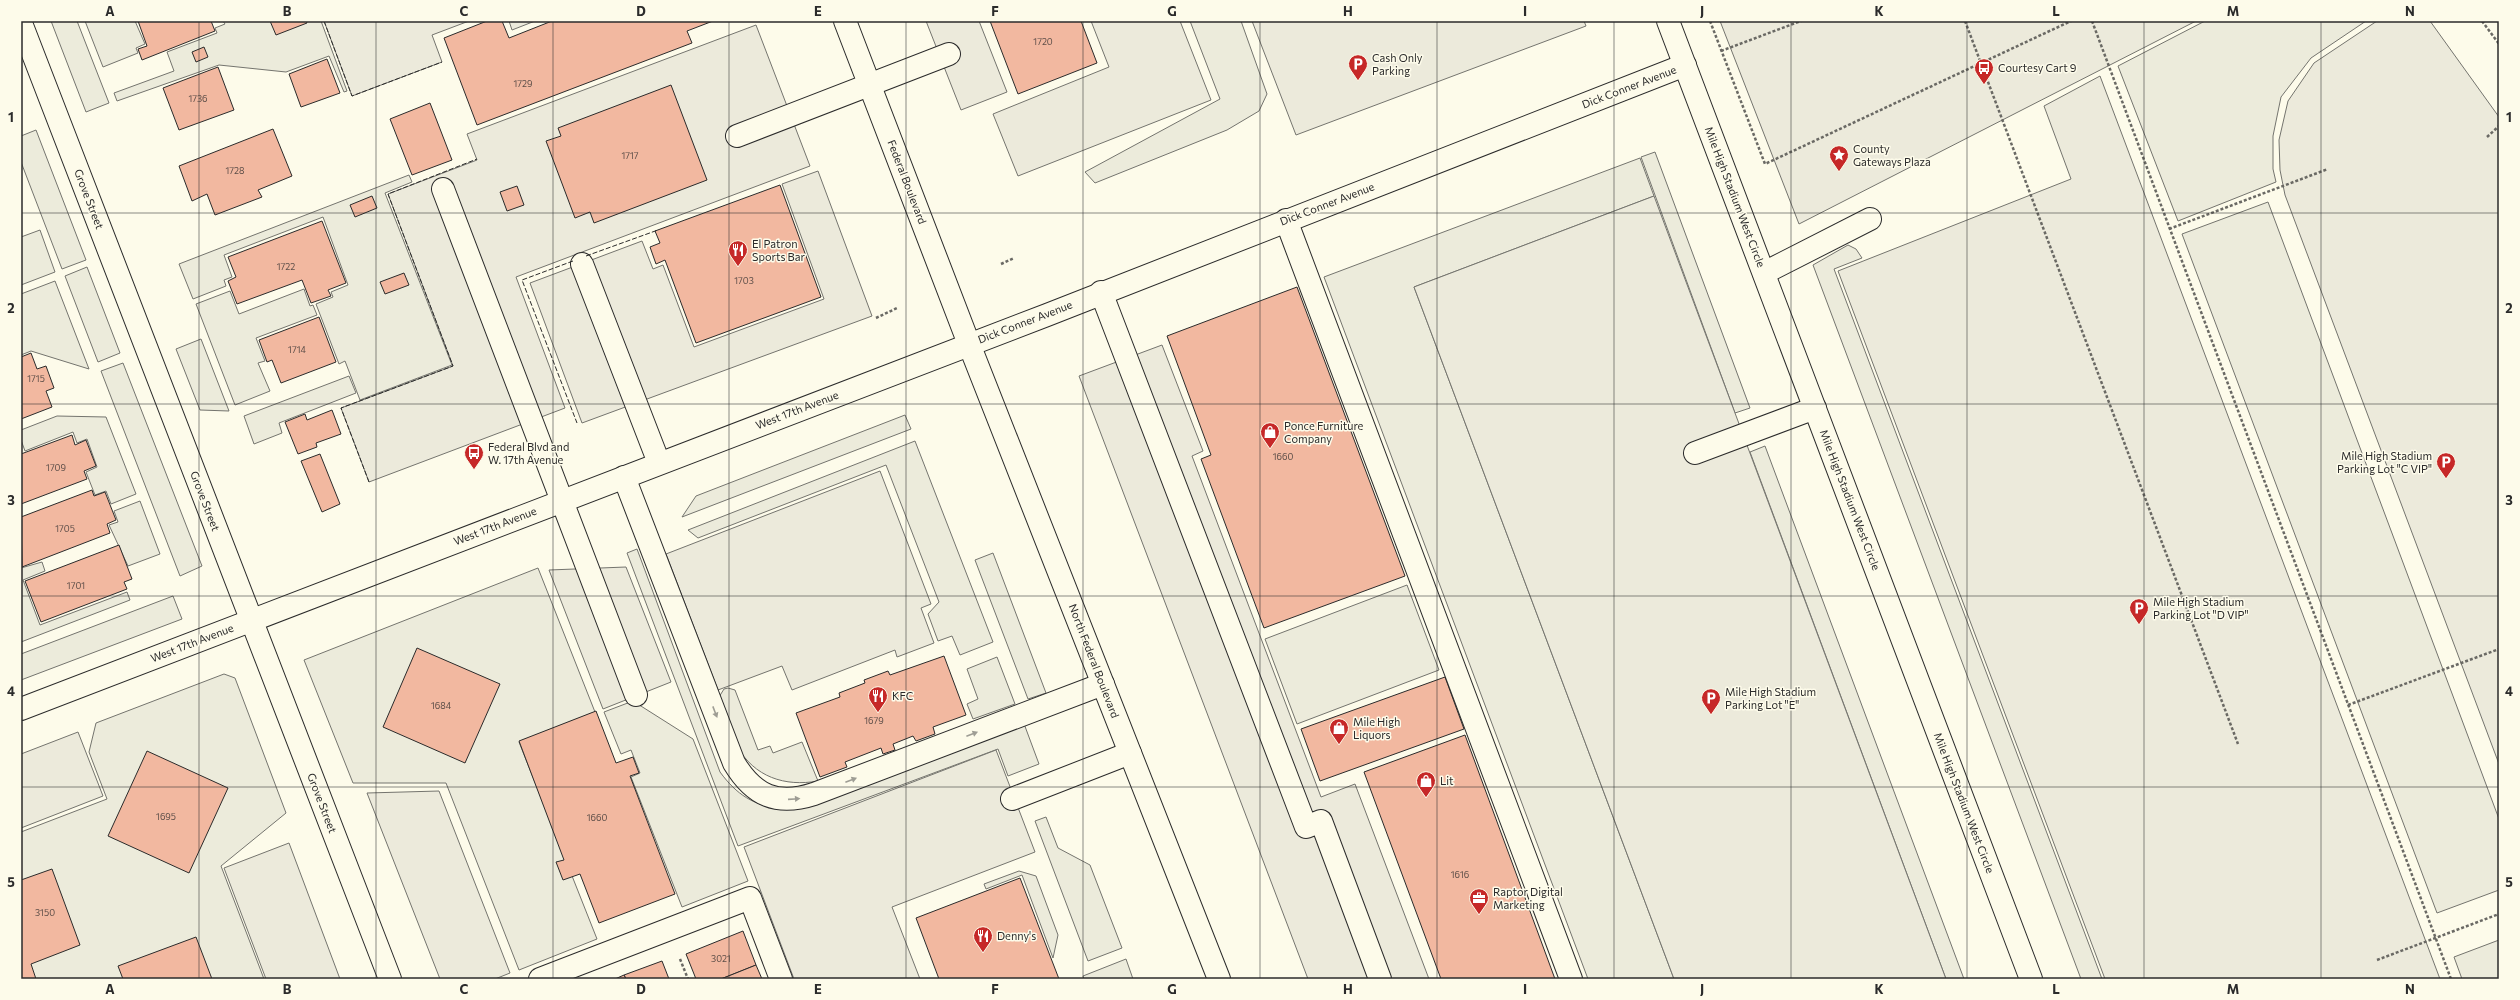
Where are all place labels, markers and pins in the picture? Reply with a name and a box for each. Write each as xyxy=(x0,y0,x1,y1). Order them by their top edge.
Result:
place label: Cash Only Parking xyxy=(1372,51,1423,77)
parking icon: Cash Only Parking xyxy=(1347,53,1369,81)
bus stop icon: Courtesy Cart 9 xyxy=(1973,57,1995,85)
place label: Courtesy Cart 9 xyxy=(1998,61,2077,74)
place label: County Gateways Plaza xyxy=(1853,142,1931,168)
place icon: County Gateways Plaza xyxy=(1828,144,1850,172)
place label: El Patron Sports Bar xyxy=(752,237,805,263)
restaurant icon: El Patron Sports Bar xyxy=(727,239,749,267)
place label: Ponce Furniture Company xyxy=(1284,419,1364,445)
shop icon: Ponce Furniture Company xyxy=(1259,421,1281,449)
place label: Federal Blvd and W. 17th Avenue xyxy=(488,440,569,466)
bus stop icon: Federal Blvd and W. 17th Avenue xyxy=(463,442,485,470)
place label: Mile High Stadium Parking Lot "C VIP" xyxy=(2337,449,2432,475)
parking icon: Mile High Stadium Parking Lot "C VIP" xyxy=(2435,451,2457,479)
place label: Mile High Stadium Parking Lot "D VIP" xyxy=(2153,595,2249,621)
parking icon: Mile High Stadium Parking Lot "D VIP" xyxy=(2128,597,2150,625)
restaurant icon: KFC xyxy=(867,685,889,713)
place label: Mile High Stadium Parking Lot "E" xyxy=(1725,685,1816,711)
parking icon: Mile High Stadium Parking Lot "E" xyxy=(1700,687,1722,715)
place label: KFC xyxy=(892,689,913,702)
place label: Mile High Liquors xyxy=(1353,715,1400,741)
shop icon: Mile High Liquors xyxy=(1328,717,1350,745)
shop icon: Lit xyxy=(1415,770,1437,798)
place label: Lit xyxy=(1440,774,1454,787)
place label: Raptor Digital Marketing xyxy=(1493,885,1563,911)
office icon: Raptor Digital Marketing xyxy=(1468,887,1490,915)
restaurant icon: Denny's xyxy=(972,925,994,953)
place label: Denny's xyxy=(997,929,1036,942)

